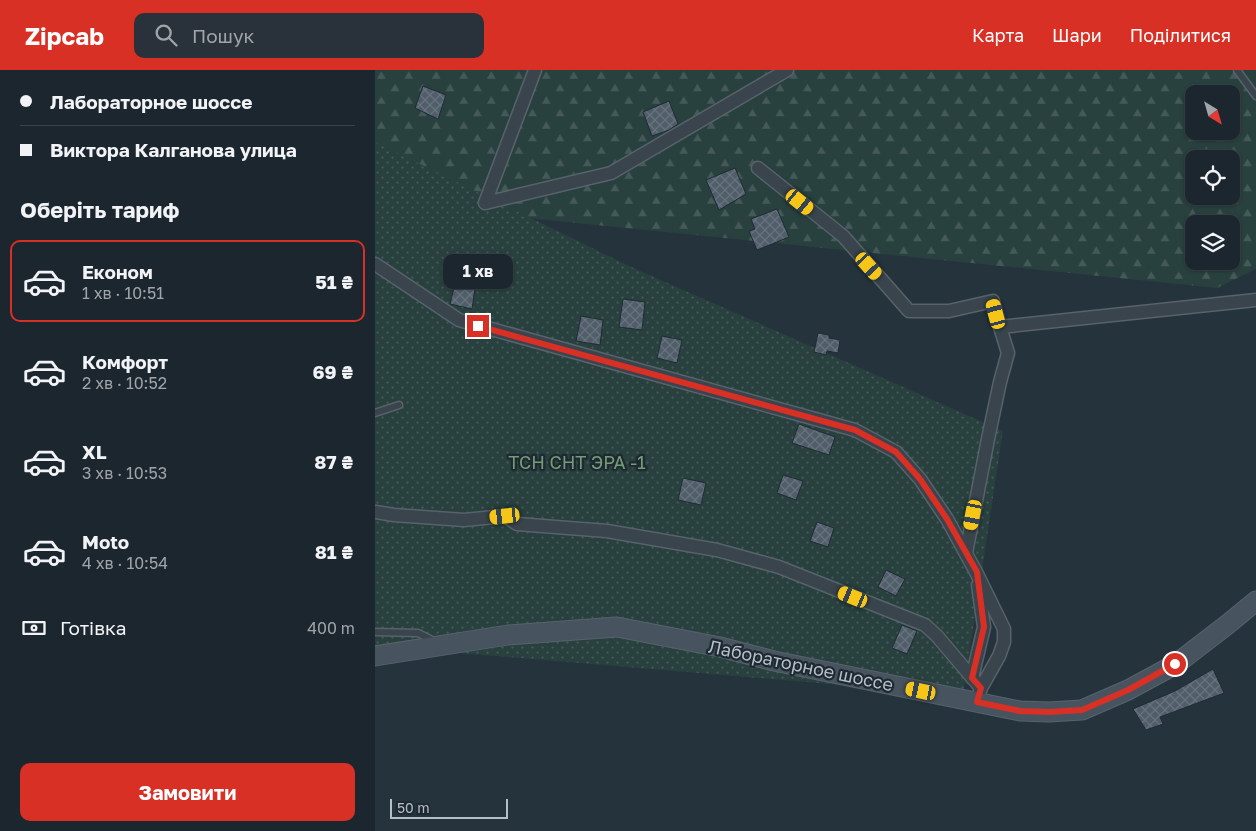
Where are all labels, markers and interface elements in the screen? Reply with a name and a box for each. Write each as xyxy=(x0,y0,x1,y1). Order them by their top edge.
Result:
search box xyxy=(134,13,484,58)
text: Zipcab xyxy=(25,21,104,50)
icon: search xyxy=(152,21,180,49)
text: Пошук xyxy=(192,24,255,47)
text: Карта xyxy=(972,24,1024,46)
text: Шари xyxy=(1052,24,1102,46)
text: Поділитися xyxy=(1130,24,1231,46)
north arrow xyxy=(1185,85,1240,140)
map controls xyxy=(1185,85,1240,270)
text: Лабораторное шоссе xyxy=(50,90,252,113)
text: Виктора Калганова улица xyxy=(50,138,297,161)
button: locate xyxy=(1185,150,1240,205)
car xyxy=(783,187,816,217)
text: Оберіть тариф xyxy=(20,196,179,223)
button: layers xyxy=(1185,215,1240,270)
car xyxy=(853,250,884,282)
callout: 1 хв xyxy=(443,254,513,288)
icon: car xyxy=(22,259,67,304)
text: Економ xyxy=(82,260,153,283)
text: 1 хв xyxy=(463,261,493,281)
text: 51 ₴ xyxy=(315,270,353,293)
text: 1 хв · 10:51 xyxy=(82,283,164,303)
car xyxy=(984,298,1007,330)
route end xyxy=(467,315,489,337)
icon: car xyxy=(22,349,67,394)
text: Комфорт xyxy=(82,350,168,373)
text: 69 ₴ xyxy=(313,360,353,383)
text: 2 хв · 10:52 xyxy=(82,373,167,393)
icon: car xyxy=(22,439,67,484)
text: XL xyxy=(82,440,107,463)
text: 87 ₴ xyxy=(314,450,353,473)
park label: ТСН СНТ ЭРА -1 xyxy=(508,451,646,473)
text: 3 хв · 10:53 xyxy=(82,463,167,483)
car xyxy=(962,499,983,531)
car xyxy=(489,507,520,525)
icon: car xyxy=(22,529,67,574)
text: Moto xyxy=(82,530,129,553)
text: 81 ₴ xyxy=(315,540,353,563)
text: 4 хв · 10:54 xyxy=(82,553,168,573)
car xyxy=(836,584,869,610)
icon: cash xyxy=(20,614,48,642)
text: Готівка xyxy=(60,616,126,639)
text: 400 m xyxy=(307,618,355,638)
street label: Лабораторное шоссе xyxy=(707,635,895,695)
route start xyxy=(1164,653,1186,675)
car xyxy=(904,681,937,701)
button: Замовити xyxy=(20,763,355,821)
scale bar xyxy=(390,796,507,819)
text: 50 m xyxy=(397,799,430,816)

